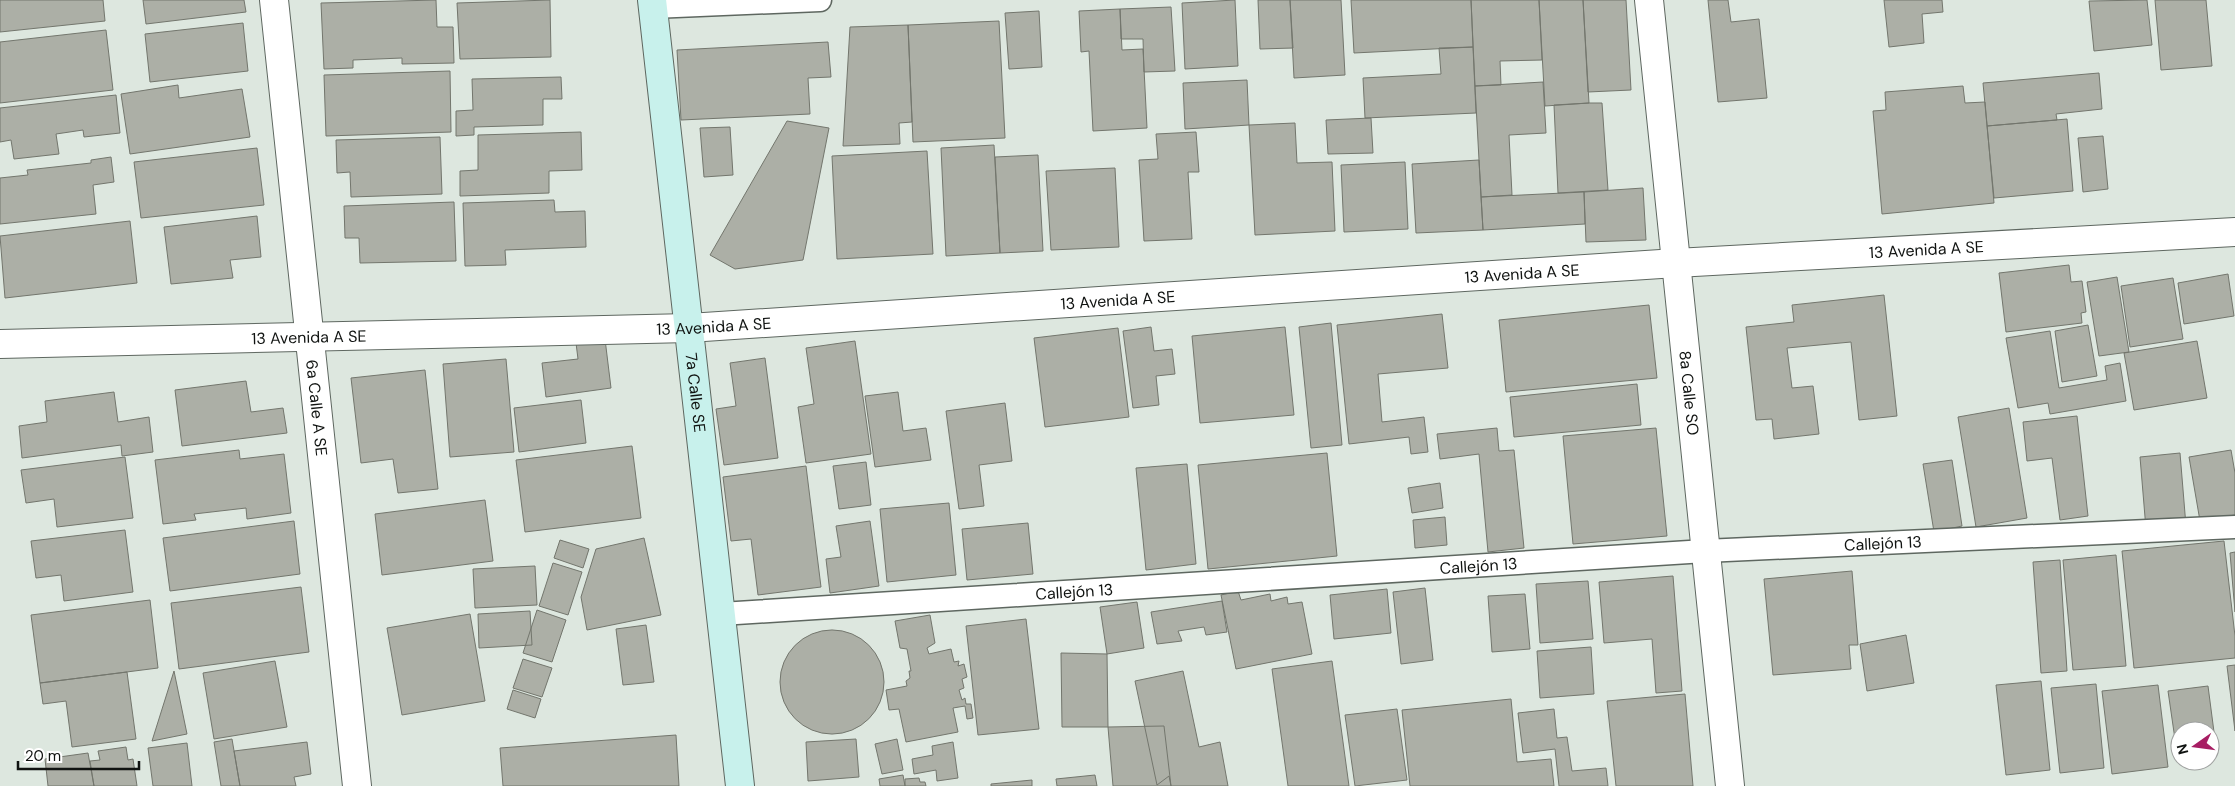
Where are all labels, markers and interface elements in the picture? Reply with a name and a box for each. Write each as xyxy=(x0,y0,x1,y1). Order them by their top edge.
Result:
street label: 13 Avenida A SE xyxy=(1868,235,1984,263)
street label: 13 Avenida A SE xyxy=(1464,259,1580,287)
street label: 13 Avenida A SE xyxy=(1060,286,1176,314)
street label: 13 Avenida A SE xyxy=(656,312,772,339)
street label: 13 Avenida A SE xyxy=(251,325,367,349)
street label: 8a Calle SO xyxy=(1675,350,1704,436)
street label: 7a Calle SE xyxy=(681,352,711,433)
street label: 6a Calle A SE xyxy=(302,358,333,457)
street label: Callejón 13 xyxy=(1843,531,1922,555)
street label: Callejón 13 xyxy=(1439,553,1518,578)
street label: Callejón 13 xyxy=(1035,578,1114,604)
north arrow xyxy=(2170,721,2220,771)
scale bar xyxy=(18,738,139,770)
text: N xyxy=(2172,742,2192,756)
text: 20 m xyxy=(25,746,61,766)

